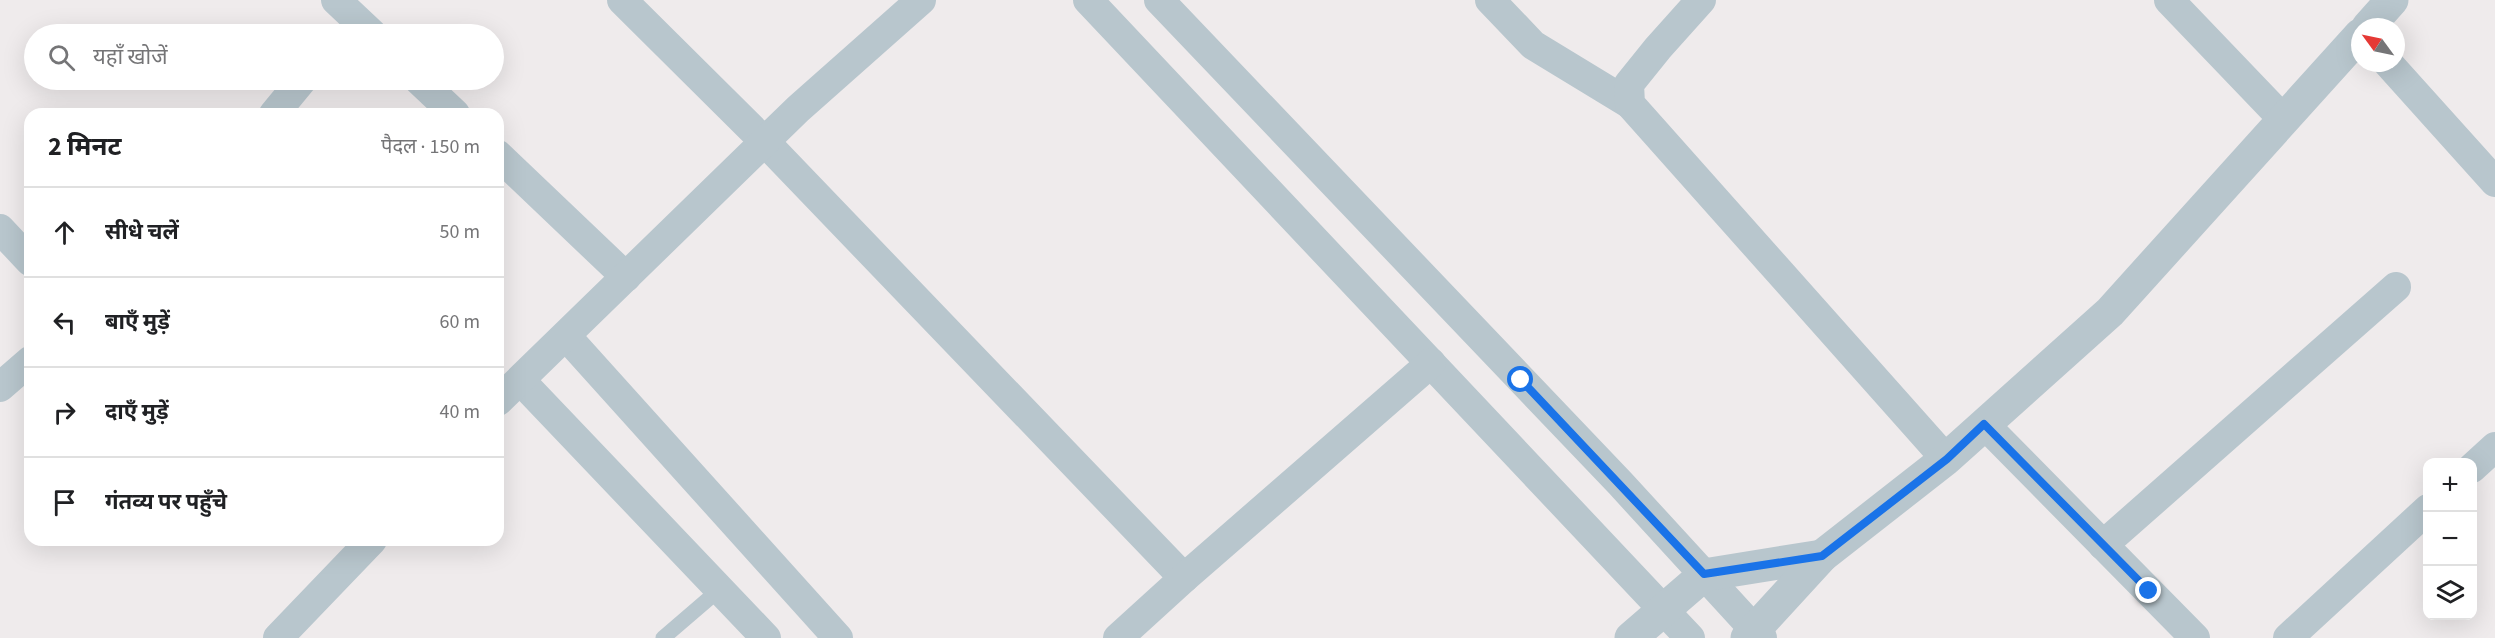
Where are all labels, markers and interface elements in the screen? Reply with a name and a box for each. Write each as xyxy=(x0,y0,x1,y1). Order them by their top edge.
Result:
north arrow xyxy=(2351,18,2405,72)
search box xyxy=(24,24,504,90)
icon: search xyxy=(45,41,78,74)
text: यहाँ खोजें xyxy=(93,41,168,73)
text: 2 मिनट xyxy=(48,128,122,165)
text: पैदल · 150 m xyxy=(381,133,480,161)
icon: ahead xyxy=(48,216,81,249)
text: सीधे चलें xyxy=(105,216,179,248)
text: 50 m xyxy=(440,218,480,246)
icon: left xyxy=(48,306,81,339)
text: बाएँ मुड़ें xyxy=(105,306,170,338)
text: 60 m xyxy=(440,308,480,336)
route start xyxy=(1507,366,1533,392)
icon: right xyxy=(48,396,81,429)
text: दाएँ मुड़ें xyxy=(105,396,168,428)
text: 40 m xyxy=(440,398,480,426)
map controls xyxy=(2423,458,2477,620)
button: + xyxy=(2423,458,2477,512)
icon: arrive xyxy=(48,486,81,519)
text: गंतव्य पर पहुँचे xyxy=(105,486,227,518)
button: − xyxy=(2423,512,2477,566)
button: layers xyxy=(2423,566,2477,620)
route end xyxy=(2135,577,2161,603)

